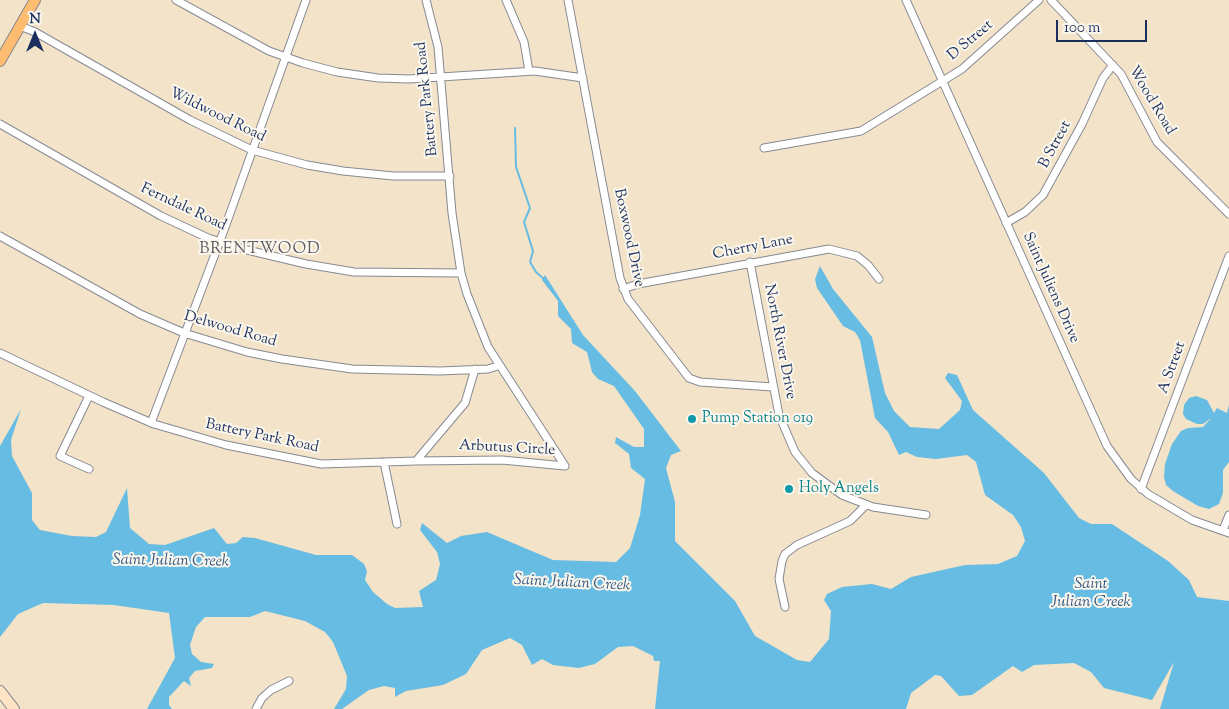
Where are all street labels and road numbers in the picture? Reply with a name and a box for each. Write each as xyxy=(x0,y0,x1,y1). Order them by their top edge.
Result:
street label: D Street xyxy=(945,17,997,65)
street label: Battery Park Road xyxy=(413,41,443,157)
street label: Wood Road xyxy=(1123,63,1179,139)
street label: Wildwood Road xyxy=(166,85,268,147)
street label: B Street xyxy=(1036,118,1076,172)
street label: Ferndale Road xyxy=(137,180,229,236)
street label: Boxwood Drive xyxy=(609,187,647,289)
street label: Saint Juliens Drive xyxy=(1017,230,1083,346)
street label: Cherry Lane xyxy=(711,231,795,265)
street label: North River Drive xyxy=(759,283,799,401)
street label: Delwood Road xyxy=(182,308,278,352)
street label: A Street xyxy=(1155,340,1191,396)
street label: Battery Park Road xyxy=(204,416,320,458)
street label: Arbutus Circle xyxy=(458,437,556,461)

